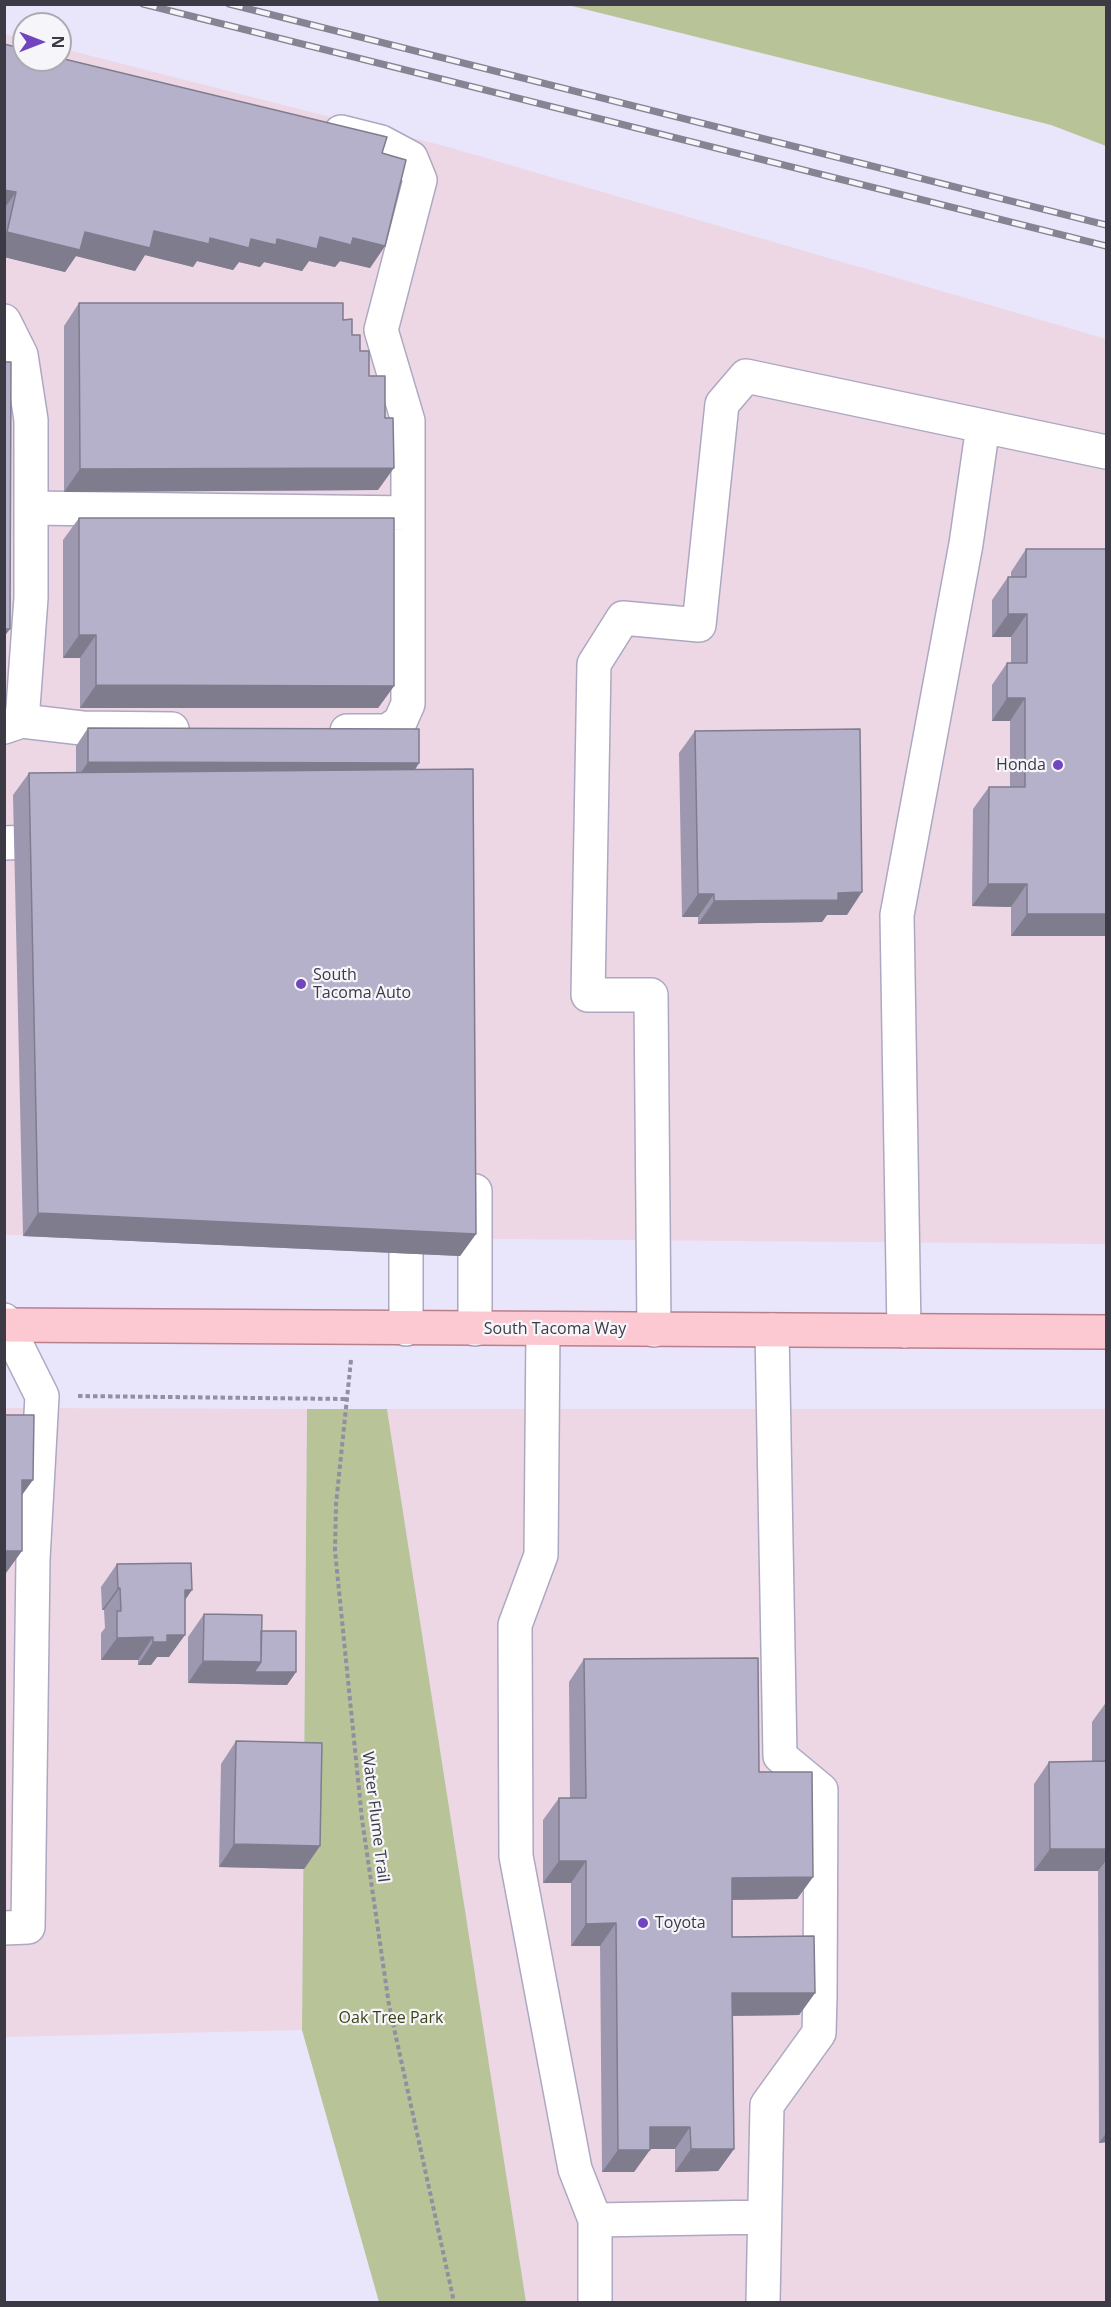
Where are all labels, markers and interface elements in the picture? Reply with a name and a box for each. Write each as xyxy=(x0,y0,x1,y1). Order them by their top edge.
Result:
north arrow xyxy=(12,12,72,72)
text: N xyxy=(47,35,69,49)
place label: Honda xyxy=(996,755,1046,775)
marker: Honda xyxy=(1051,758,1065,772)
place label: South Tacoma Auto xyxy=(313,965,411,1003)
marker: South Tacoma Auto xyxy=(294,977,308,991)
street label: South Tacoma Way xyxy=(484,1319,626,1339)
street label: Water Flume Trail xyxy=(357,1751,393,1883)
place label: Toyota xyxy=(655,1913,706,1933)
marker: Toyota xyxy=(636,1916,650,1930)
park label: Oak Tree Park xyxy=(339,2008,443,2028)

